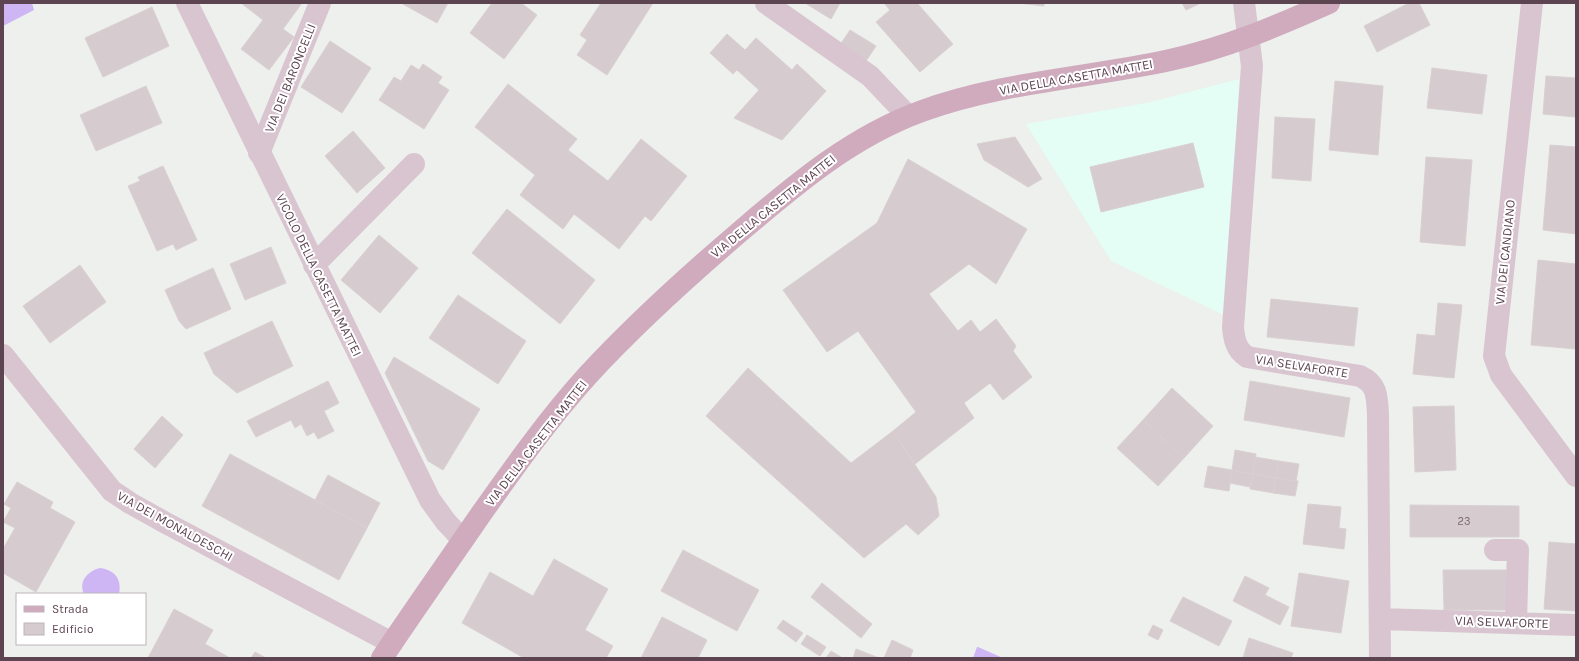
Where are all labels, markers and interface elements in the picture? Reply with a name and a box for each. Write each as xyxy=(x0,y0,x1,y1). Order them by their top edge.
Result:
street label: VIA DEI BARONCELLI xyxy=(261,21,319,135)
street label: VIA DELLA CASETTA MATTEI xyxy=(998,56,1154,98)
street label: VIA DELLA CASETTA MATTEI xyxy=(708,151,838,261)
street label: VICOLO DELLA CASETTA MATTEI xyxy=(273,191,365,359)
street label: VIA DEI CANDIANO xyxy=(1492,199,1518,305)
street label: VIA SELVAFORTE xyxy=(1255,351,1349,381)
street label: VIA DELLA CASETTA MATTEI xyxy=(482,377,590,509)
street label: VIA DEI MONALDESCHI xyxy=(115,488,235,564)
house number: 23 xyxy=(1458,515,1470,528)
legend xyxy=(16,593,146,645)
text: Strada xyxy=(52,602,88,616)
street label: VIA SELVAFORTE xyxy=(1455,613,1549,631)
text: Edificio xyxy=(52,622,93,636)

